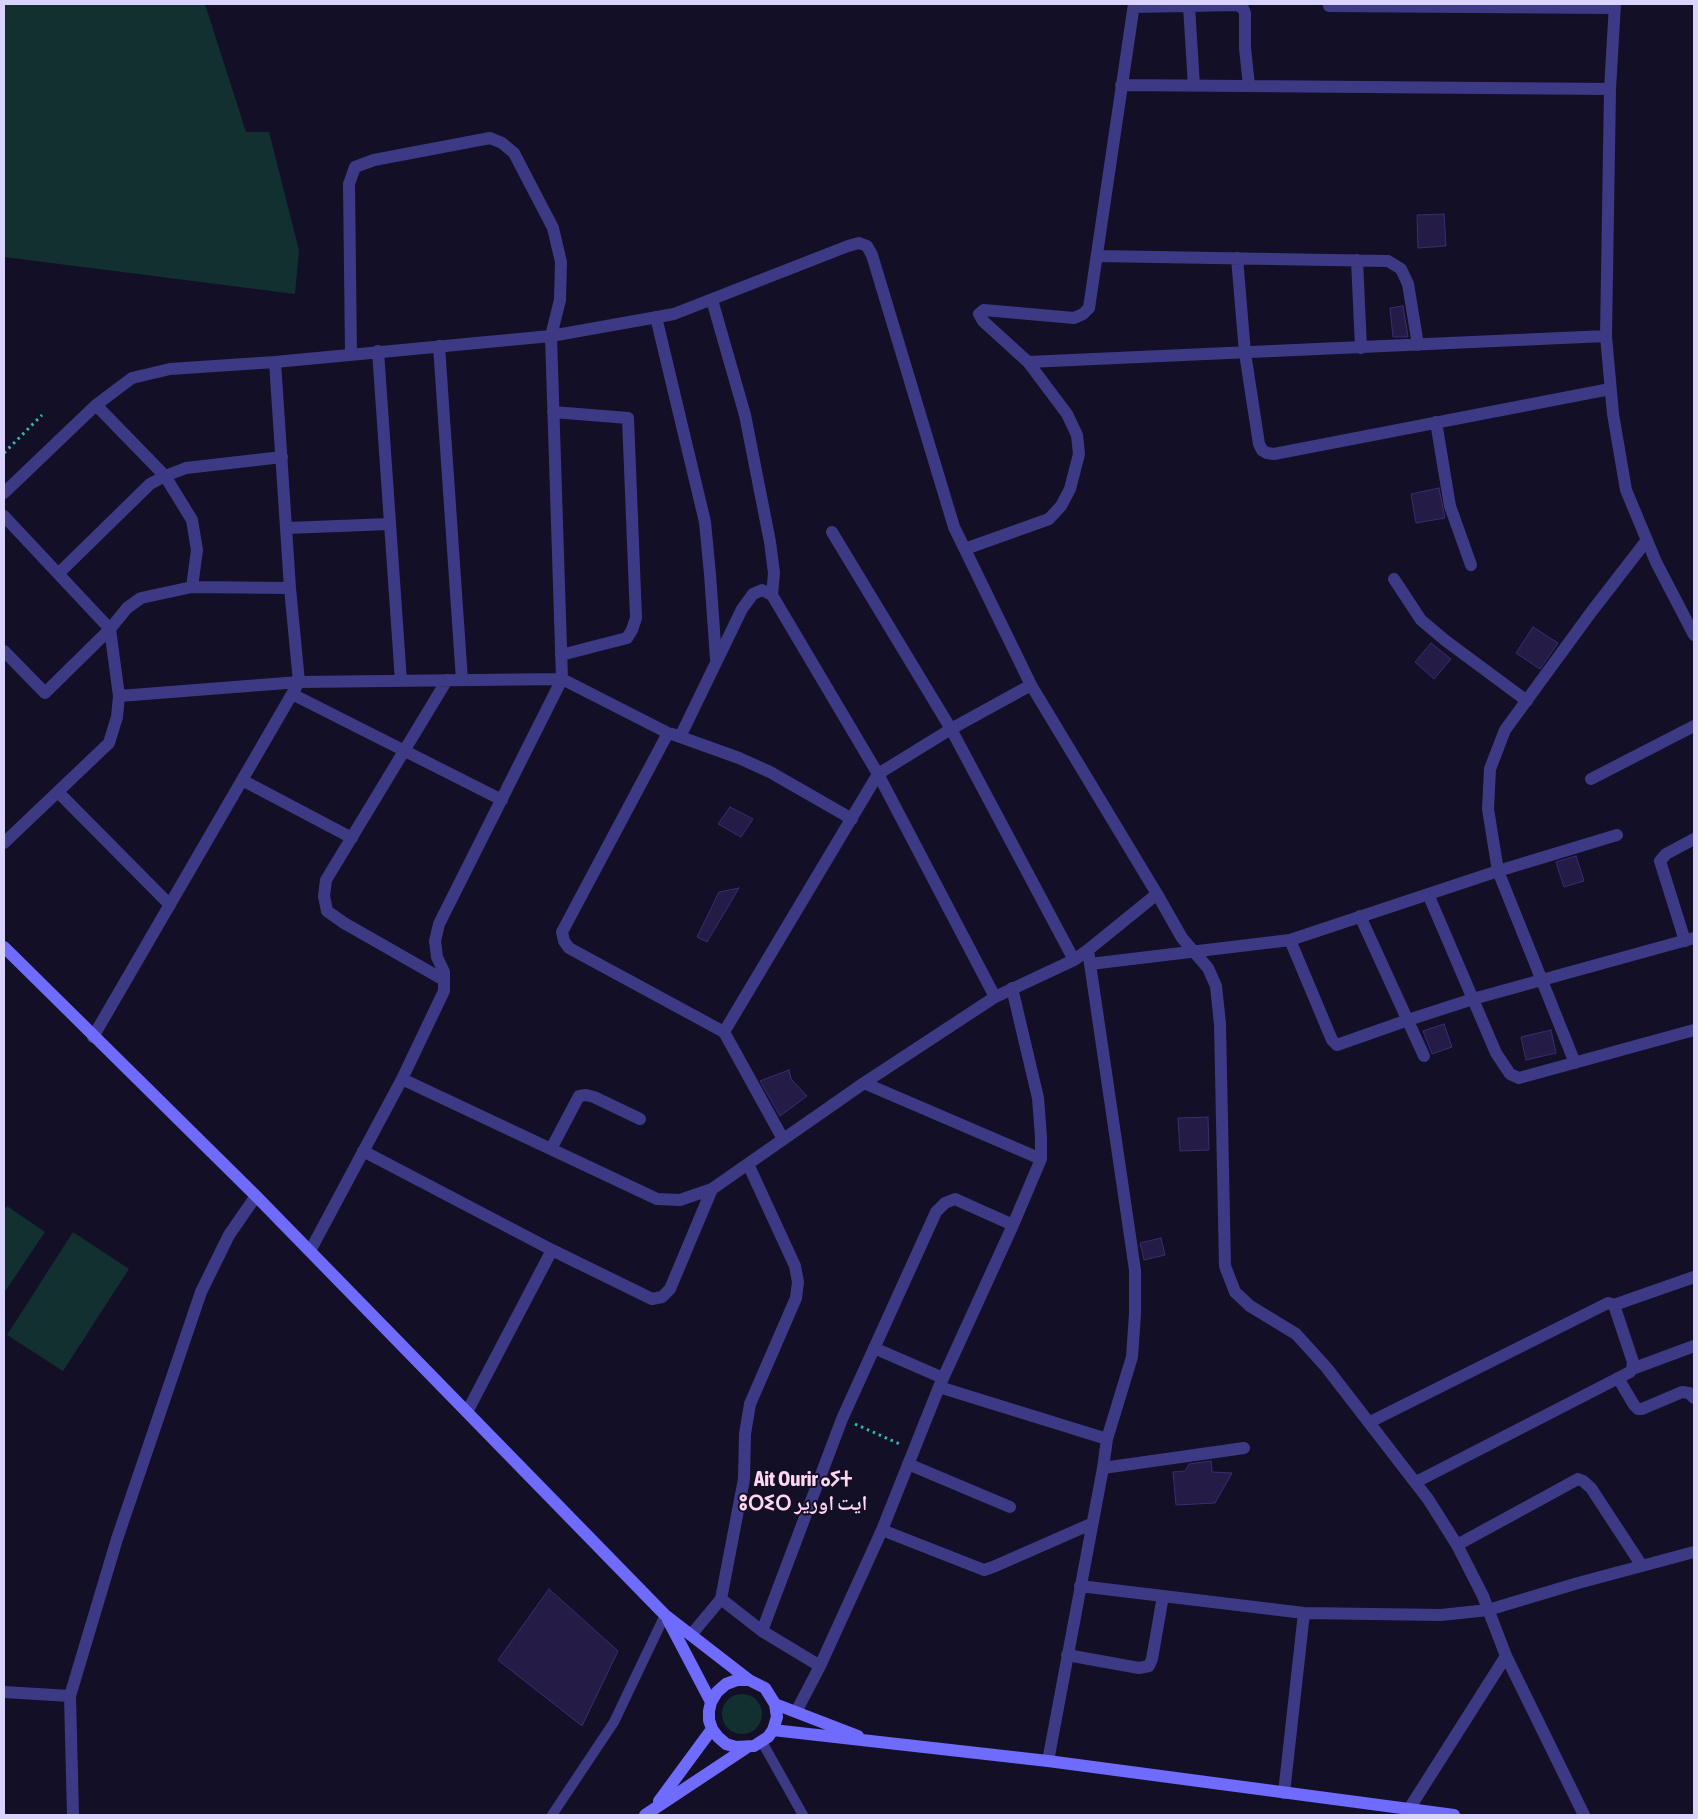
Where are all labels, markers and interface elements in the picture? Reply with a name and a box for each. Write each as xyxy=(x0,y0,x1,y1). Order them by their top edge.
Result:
district label: Ait Ourir ⴰⵢⵜ ⵓⵔⵉⵔ ايت اورير xyxy=(739,1466,867,1516)

